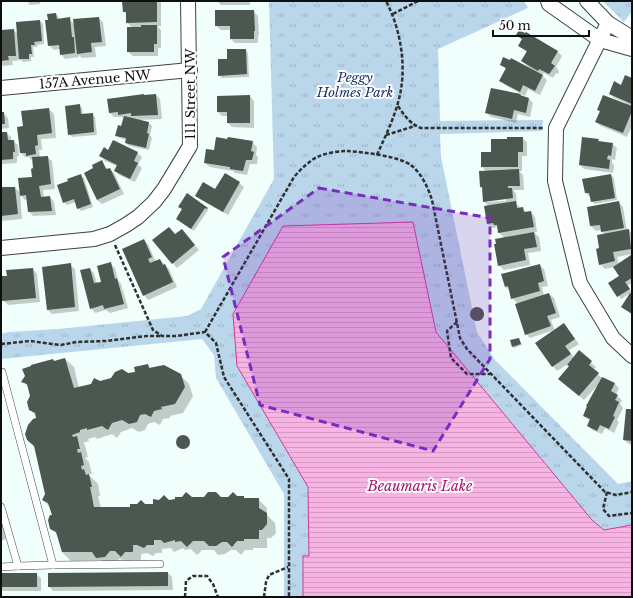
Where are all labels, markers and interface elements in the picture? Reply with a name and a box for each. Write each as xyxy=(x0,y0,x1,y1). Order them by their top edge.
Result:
scale bar xyxy=(493,12,589,38)
text: 50 m xyxy=(499,18,531,33)
street label: 111 Street NW xyxy=(182,48,199,139)
street label: 157A Avenue NW xyxy=(38,66,152,93)
park label: Peggy Holmes Park xyxy=(316,69,393,101)
water label: Beaumaris Lake xyxy=(367,477,473,495)

